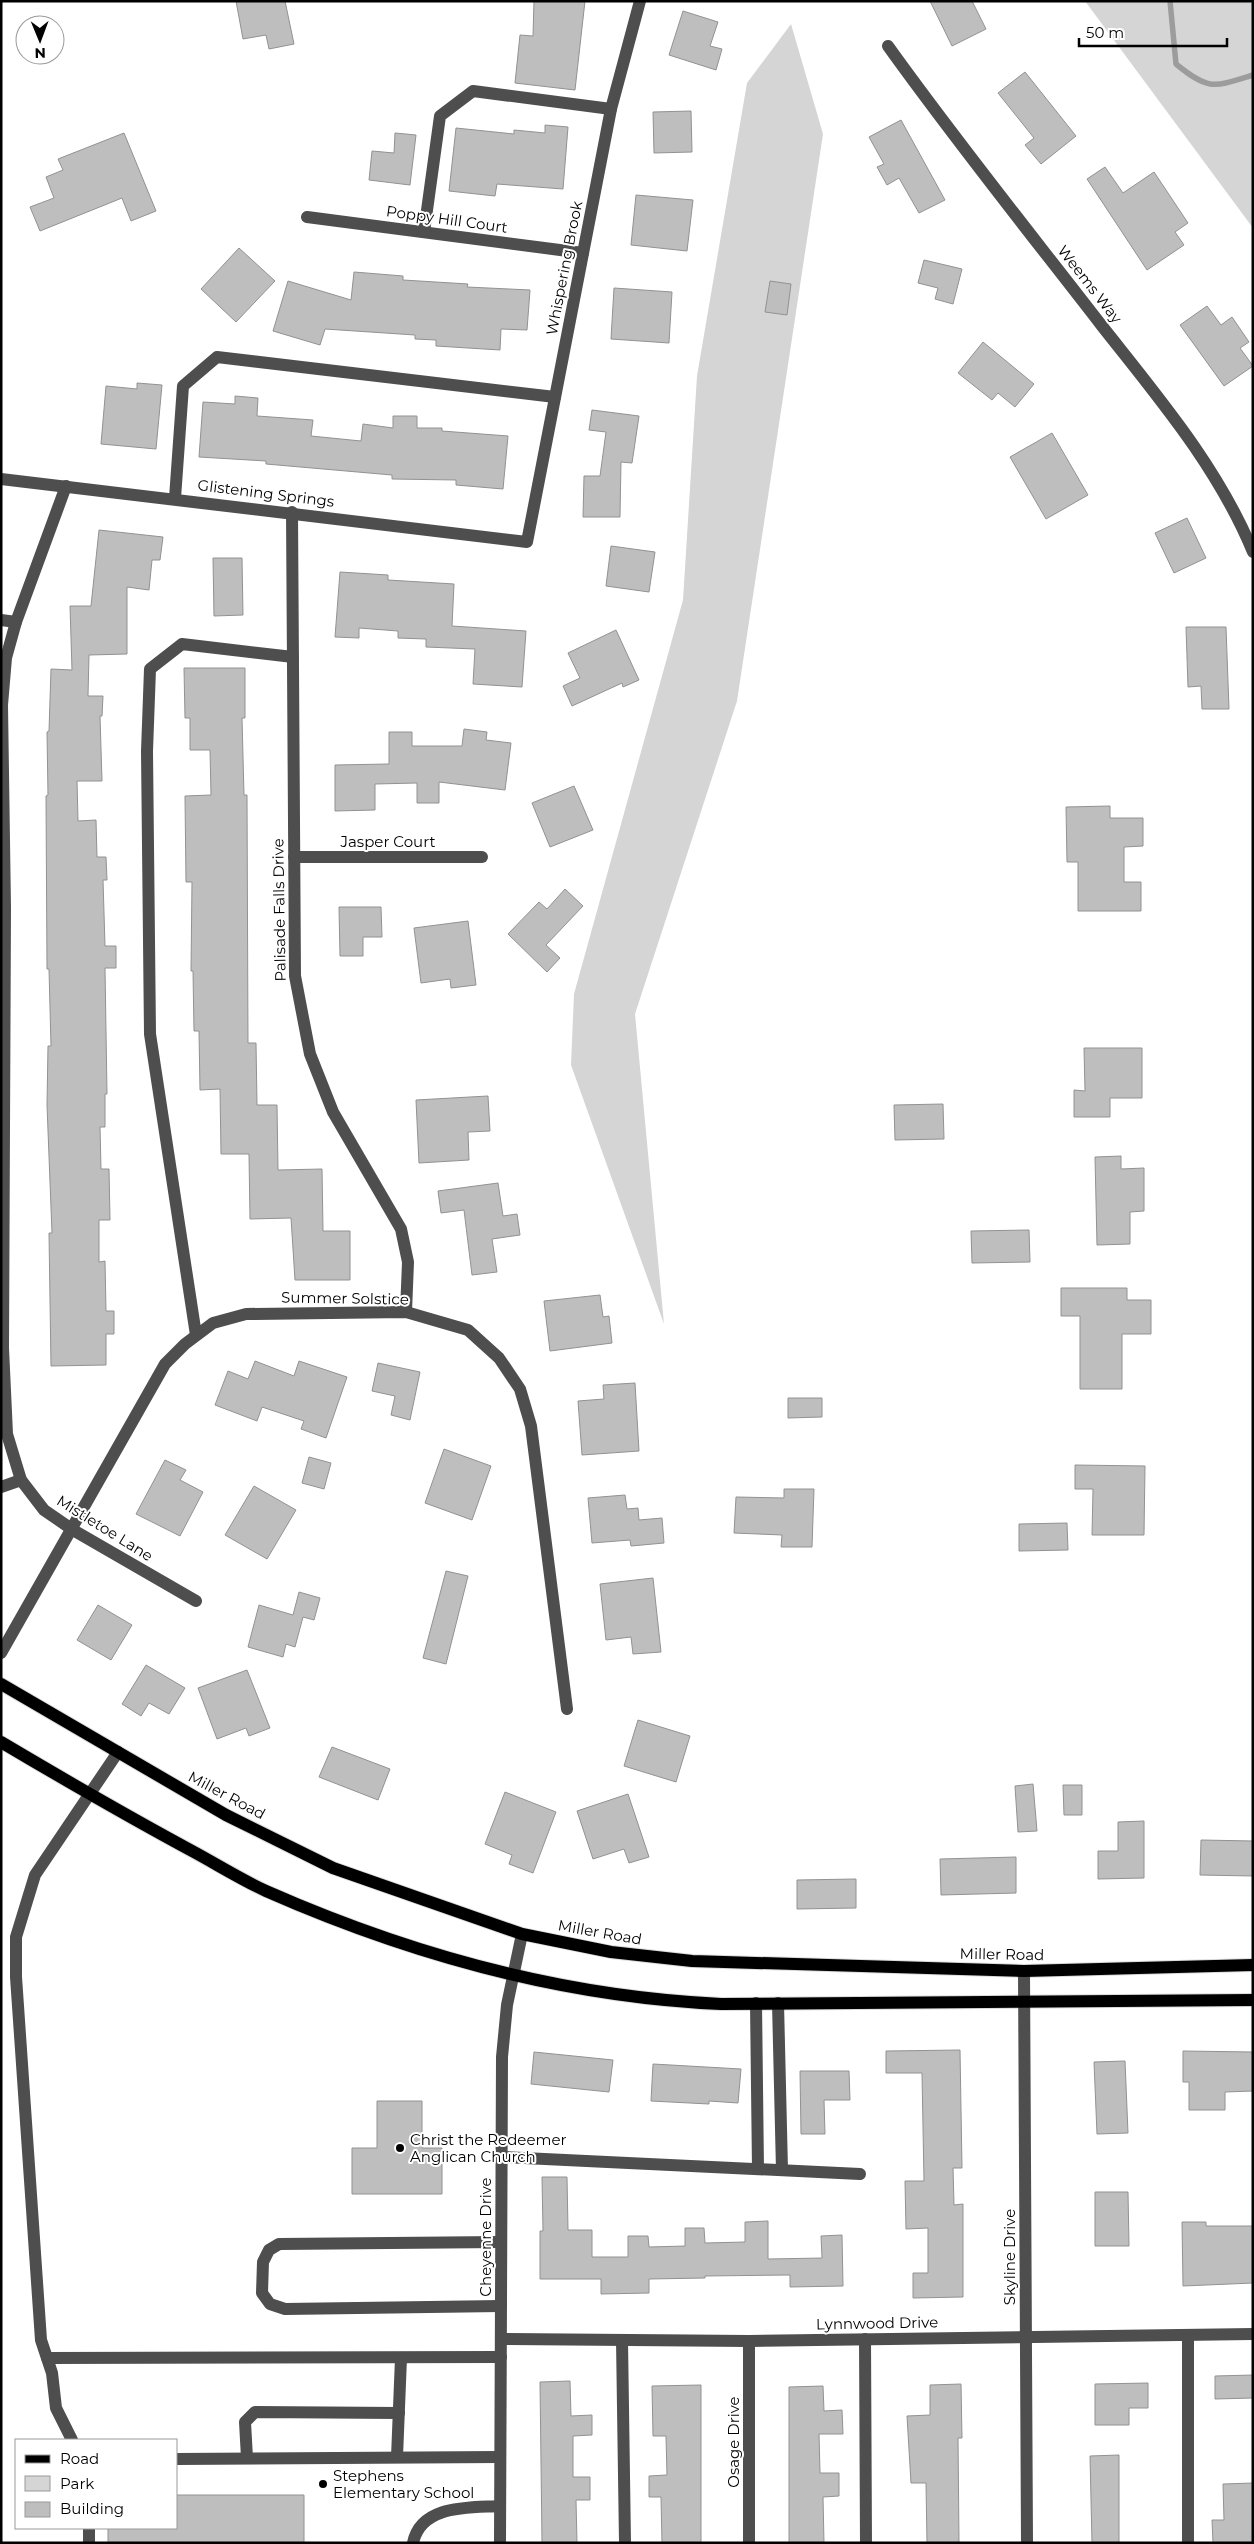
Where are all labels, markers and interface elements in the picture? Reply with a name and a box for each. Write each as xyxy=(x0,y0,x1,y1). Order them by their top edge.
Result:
north arrow xyxy=(15,15,65,65)
scale bar xyxy=(1079,15,1226,47)
text: 50 m xyxy=(1086,23,1124,42)
text: N xyxy=(34,44,46,62)
street label: Whispering Brook xyxy=(542,199,586,337)
street label: Poppy Hill Court xyxy=(385,201,509,237)
street label: Weems Way xyxy=(1054,241,1127,327)
street label: Glistening Springs xyxy=(197,475,335,511)
street label: Jasper Court xyxy=(340,832,435,851)
street label: Palisade Falls Drive xyxy=(268,838,290,982)
street label: Summer Solstice xyxy=(281,1287,409,1309)
street label: Mistletoe Lane xyxy=(53,1491,157,1565)
street label: Miller Road xyxy=(185,1767,269,1823)
street label: Miller Road xyxy=(557,1915,643,1949)
street label: Miller Road xyxy=(960,1944,1044,1964)
place label: Christ the Redeemer Anglican Church xyxy=(410,2130,566,2166)
marker: Christ the Redeemer Anglican Church xyxy=(394,2142,406,2154)
street label: Cheyenne Drive xyxy=(476,2177,495,2297)
street label: Skyline Drive xyxy=(1000,2209,1019,2305)
street label: Lynnwood Drive xyxy=(816,2312,938,2334)
street label: Osage Drive xyxy=(724,2396,743,2488)
legend xyxy=(15,2439,178,2529)
text: Road xyxy=(60,2449,99,2468)
place label: Stephens Elementary School xyxy=(333,2466,474,2502)
text: Park xyxy=(60,2474,94,2493)
marker: Stephens Elementary School xyxy=(317,2478,329,2490)
text: Building xyxy=(60,2499,124,2518)

